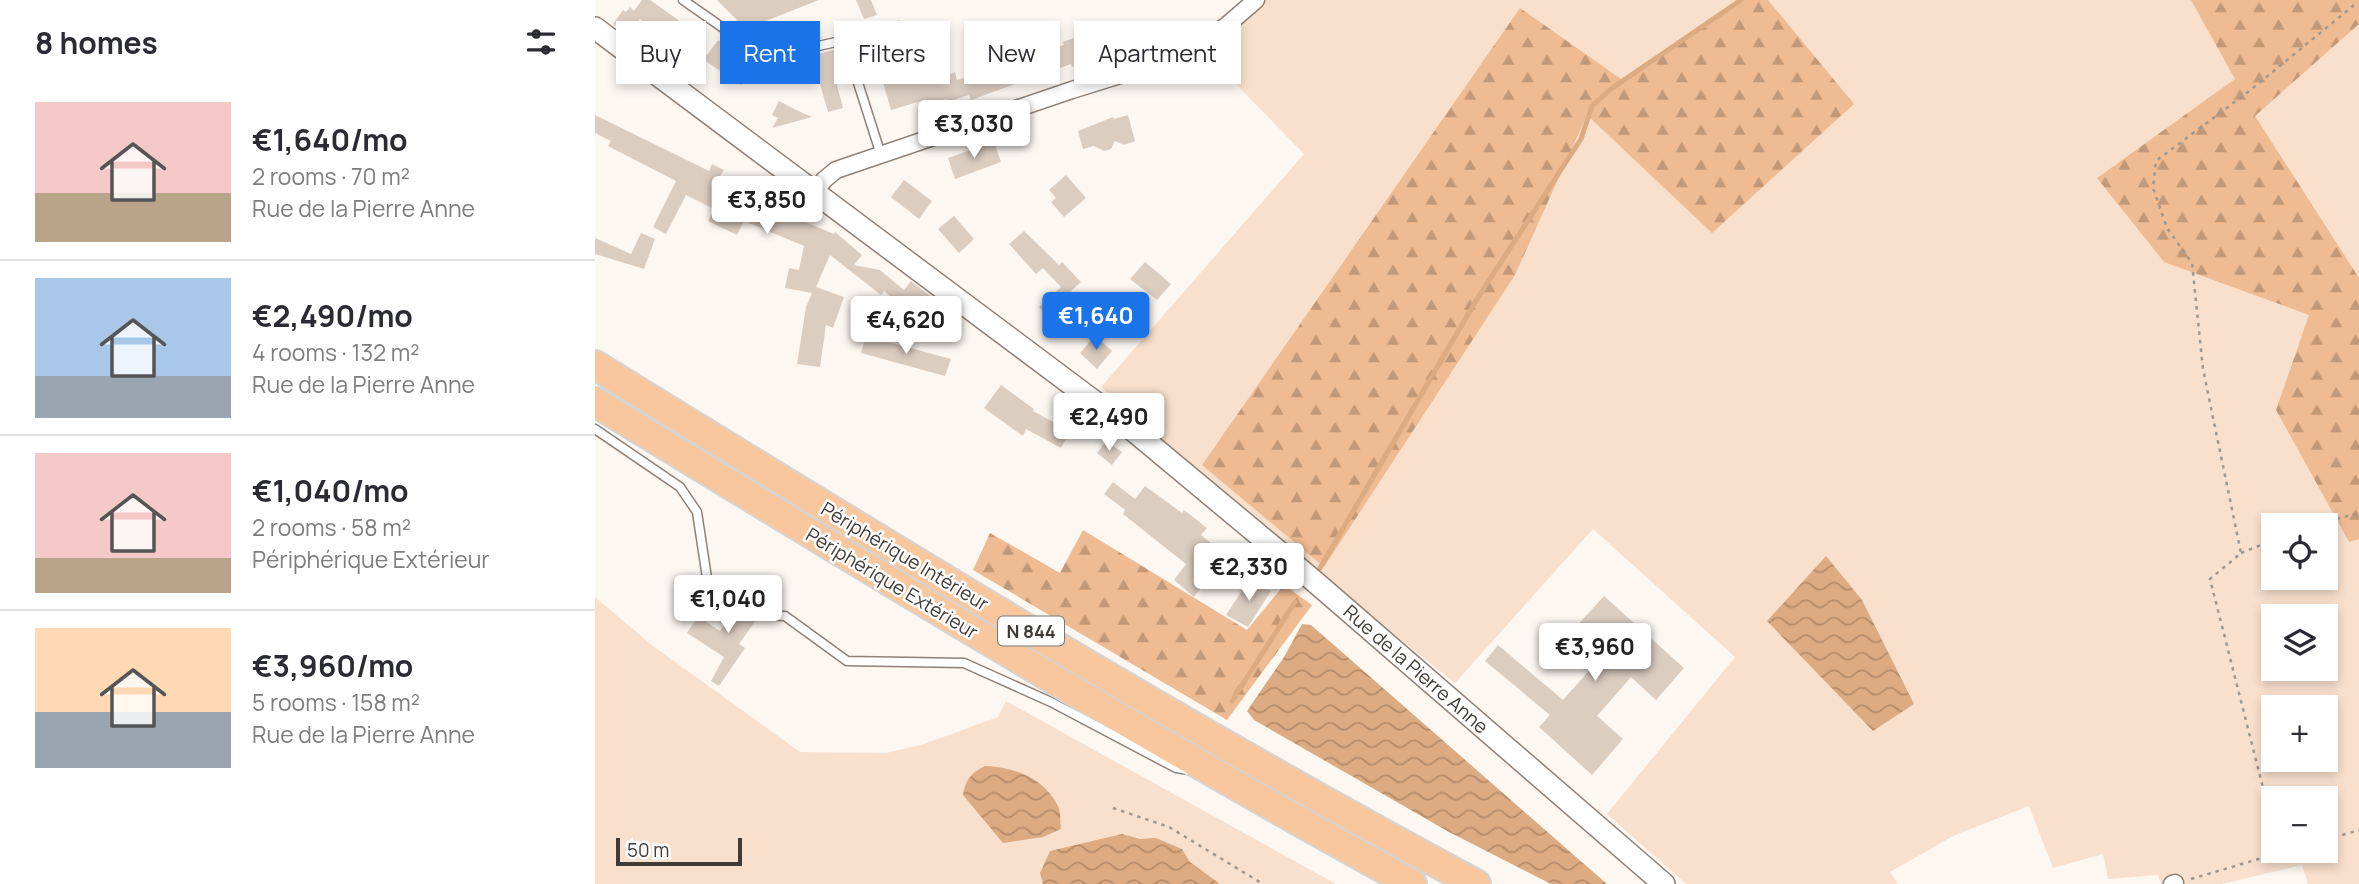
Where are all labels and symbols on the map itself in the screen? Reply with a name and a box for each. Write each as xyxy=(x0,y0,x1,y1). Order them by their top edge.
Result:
pin: €3,030 xyxy=(917,100,1031,160)
pin: €3,850 xyxy=(710,176,824,236)
pin: €1,640 xyxy=(1039,292,1153,352)
pin: €4,620 xyxy=(849,296,963,356)
pin: €2,490 xyxy=(1052,393,1166,453)
street label: Périphérique Intérieur xyxy=(816,496,994,616)
street label: Périphérique Extérieur xyxy=(801,521,983,645)
pin: €2,330 xyxy=(1192,544,1306,603)
pin: €1,040 xyxy=(671,576,785,635)
street label: Rue de la Pierre Anne xyxy=(1338,599,1494,739)
road number: N 844 xyxy=(998,616,1064,646)
pin: €3,960 xyxy=(1538,624,1652,683)
scale bar xyxy=(616,835,742,867)

